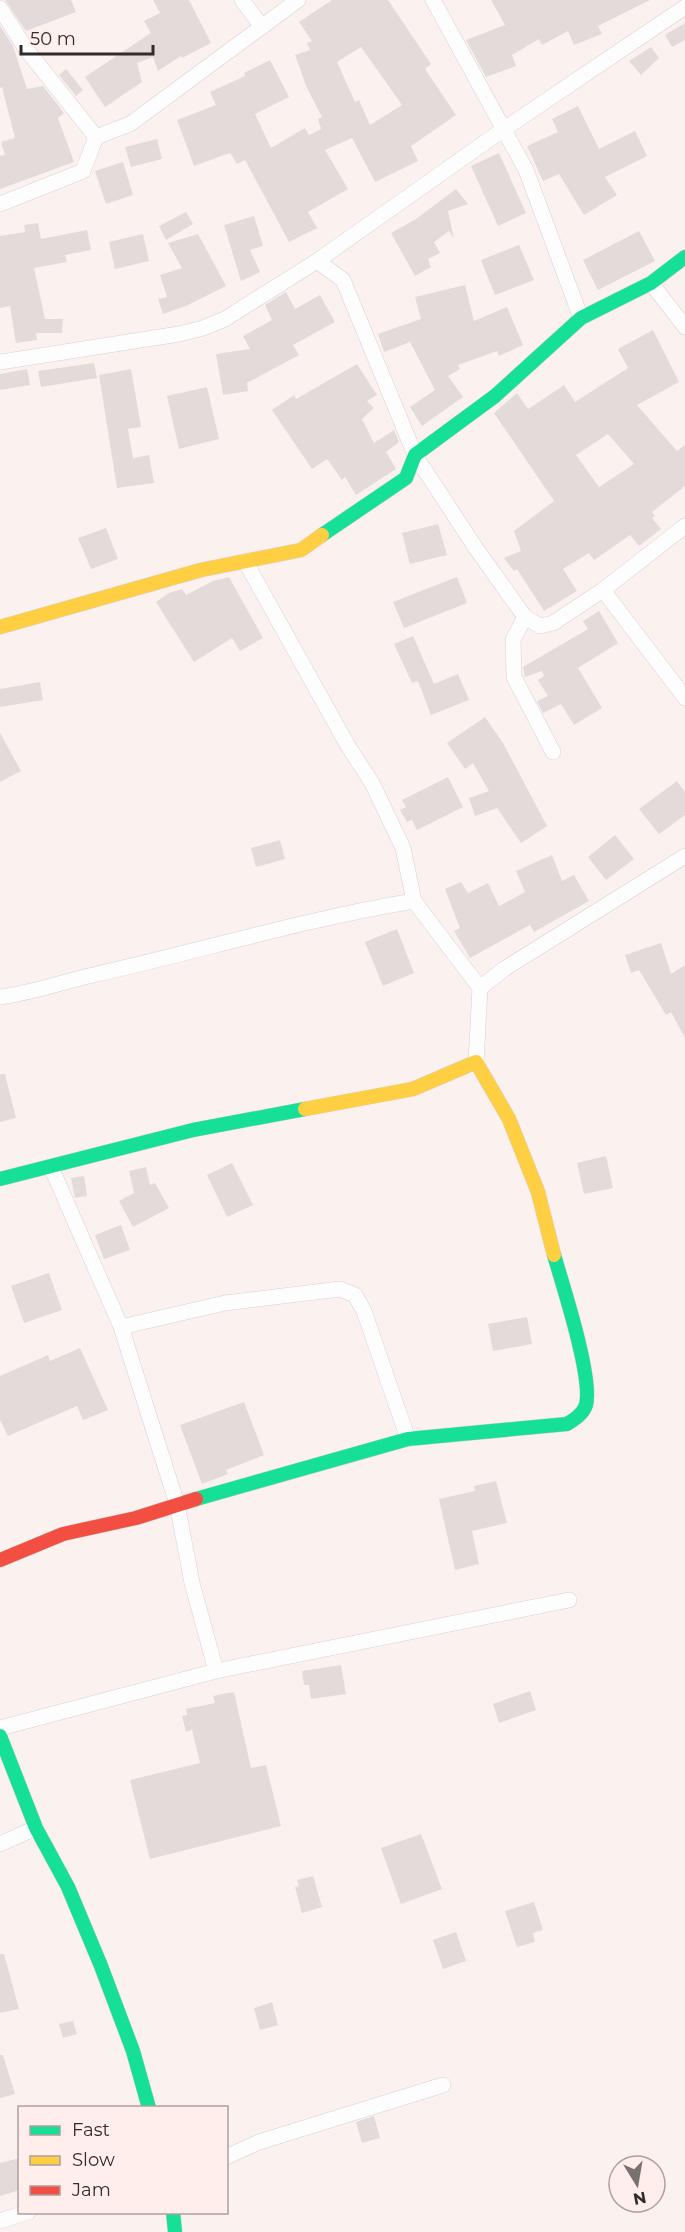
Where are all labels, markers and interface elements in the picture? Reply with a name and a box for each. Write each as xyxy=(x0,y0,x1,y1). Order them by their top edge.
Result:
scale bar xyxy=(21,18,153,56)
text: 50 m xyxy=(30,28,76,50)
legend xyxy=(18,2106,228,2214)
text: Fast xyxy=(72,2119,110,2141)
text: Slow xyxy=(72,2149,115,2171)
north arrow xyxy=(607,2154,667,2214)
text: Jam xyxy=(71,2179,111,2201)
text: N xyxy=(632,2188,648,2209)

